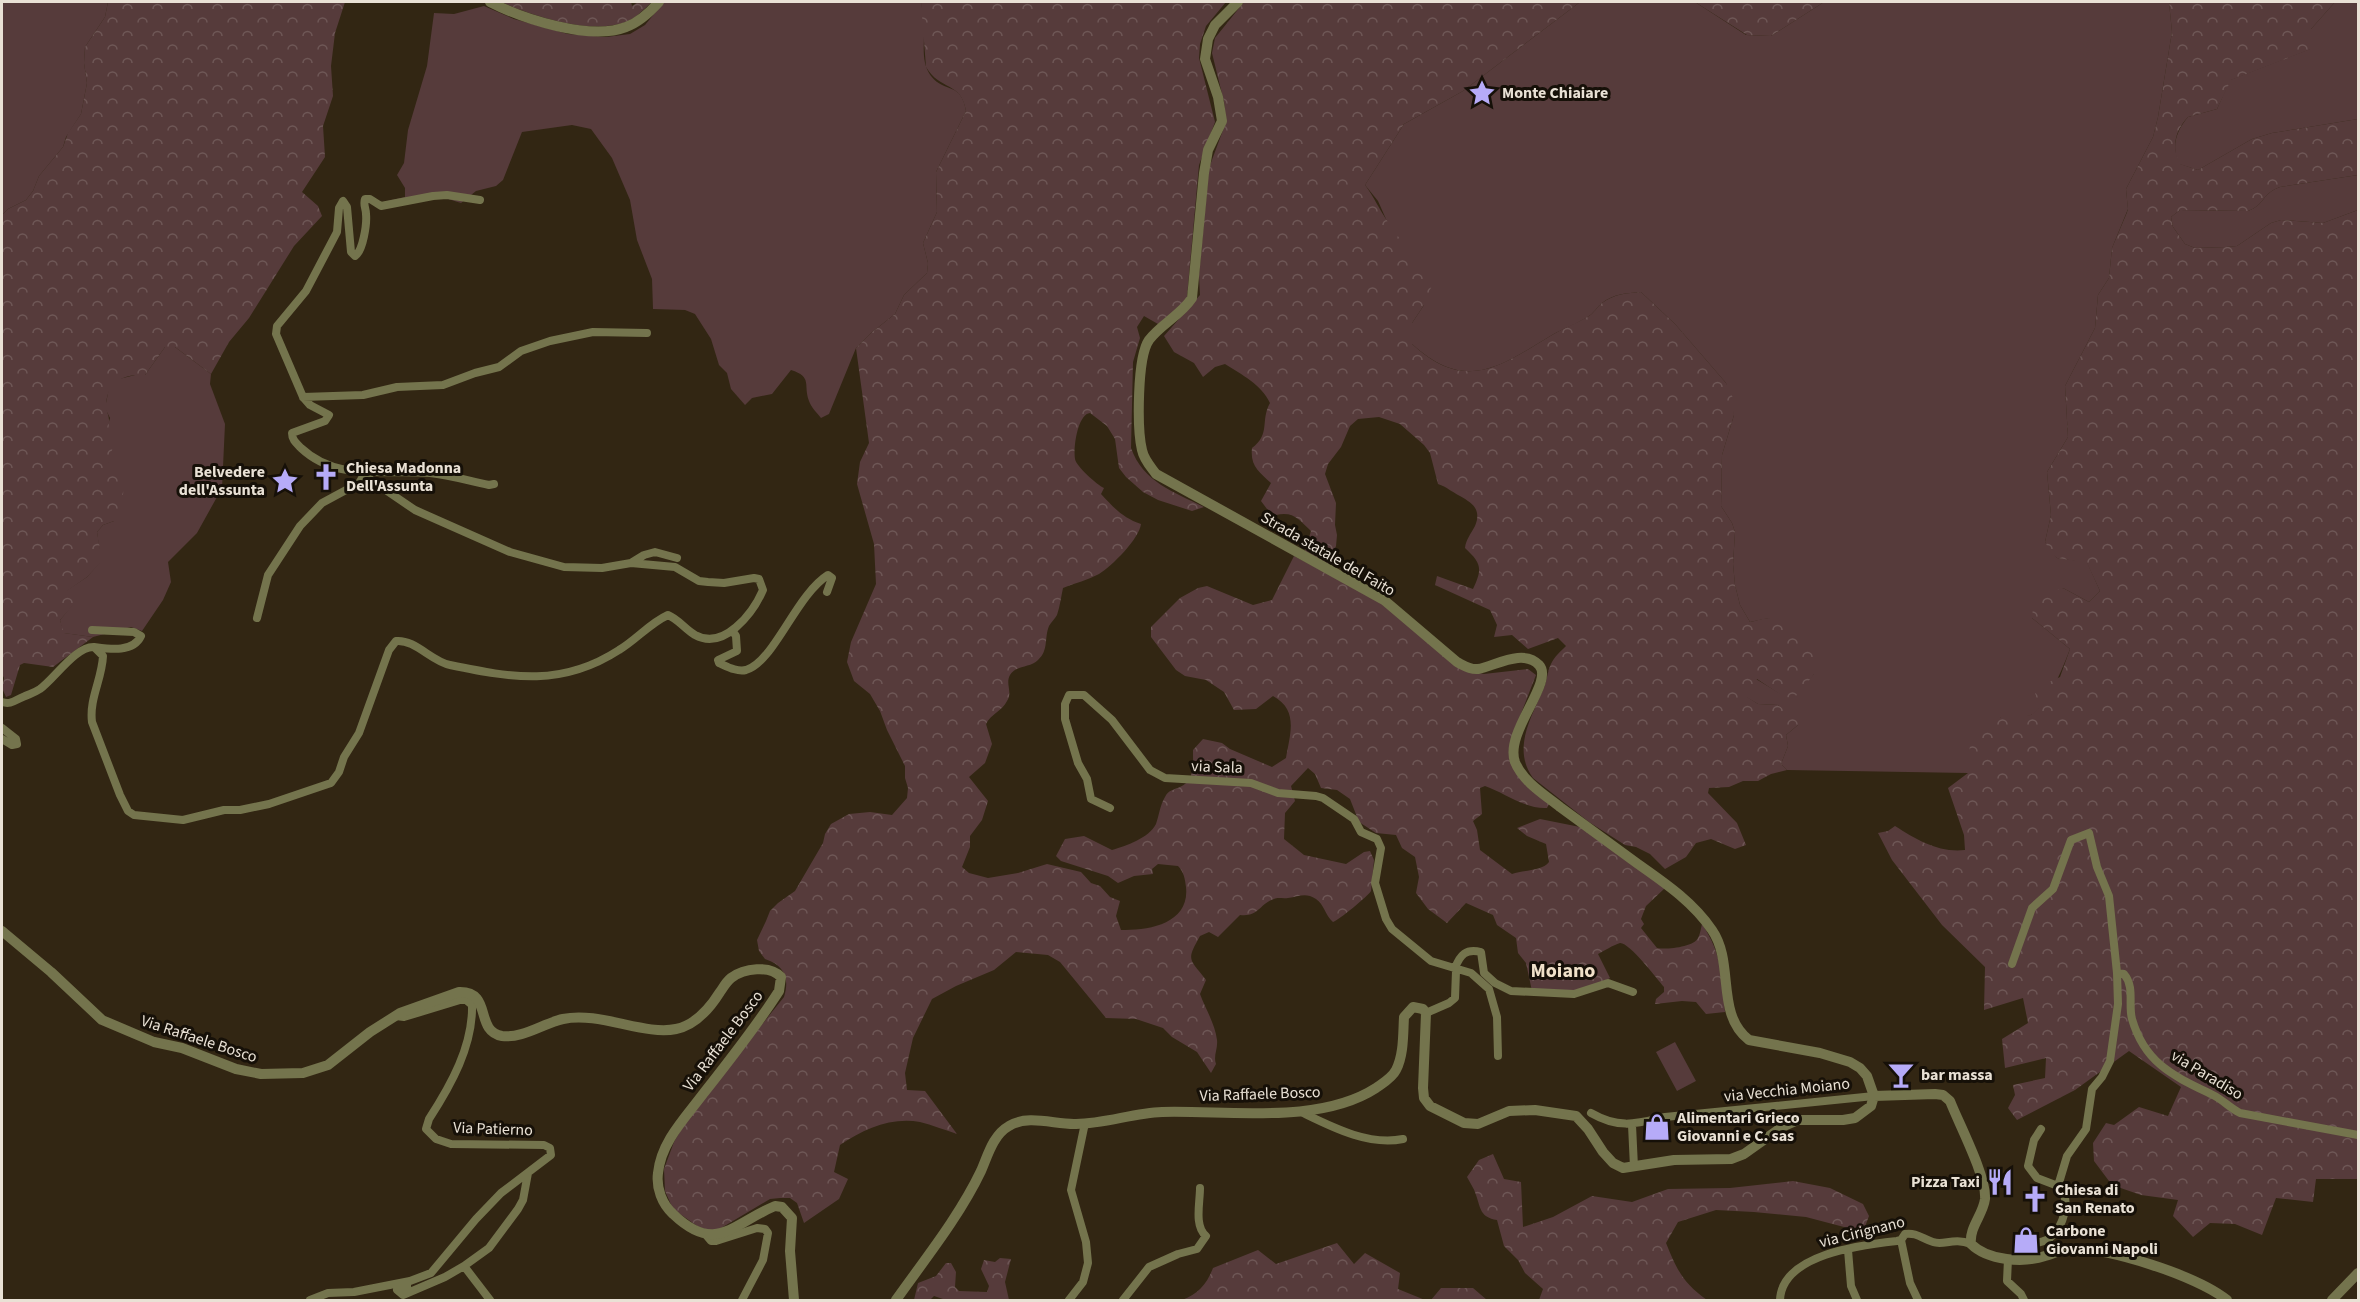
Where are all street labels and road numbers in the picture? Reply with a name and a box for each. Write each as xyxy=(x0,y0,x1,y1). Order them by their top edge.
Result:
street label: Strada statale del Faito xyxy=(1257,506,1399,602)
street label: via Sala xyxy=(1191,755,1243,779)
street label: Via Raffaele Bosco xyxy=(678,986,768,1096)
street label: Via Raffaele Bosco xyxy=(138,1010,260,1068)
street label: via Paradiso xyxy=(2167,1045,2247,1105)
street label: via Vecchia Moiano xyxy=(1723,1072,1851,1108)
street label: Via Raffaele Bosco xyxy=(1199,1081,1321,1107)
street label: Via Patierno xyxy=(453,1117,533,1141)
street label: via Cirignano xyxy=(1817,1211,1907,1253)

